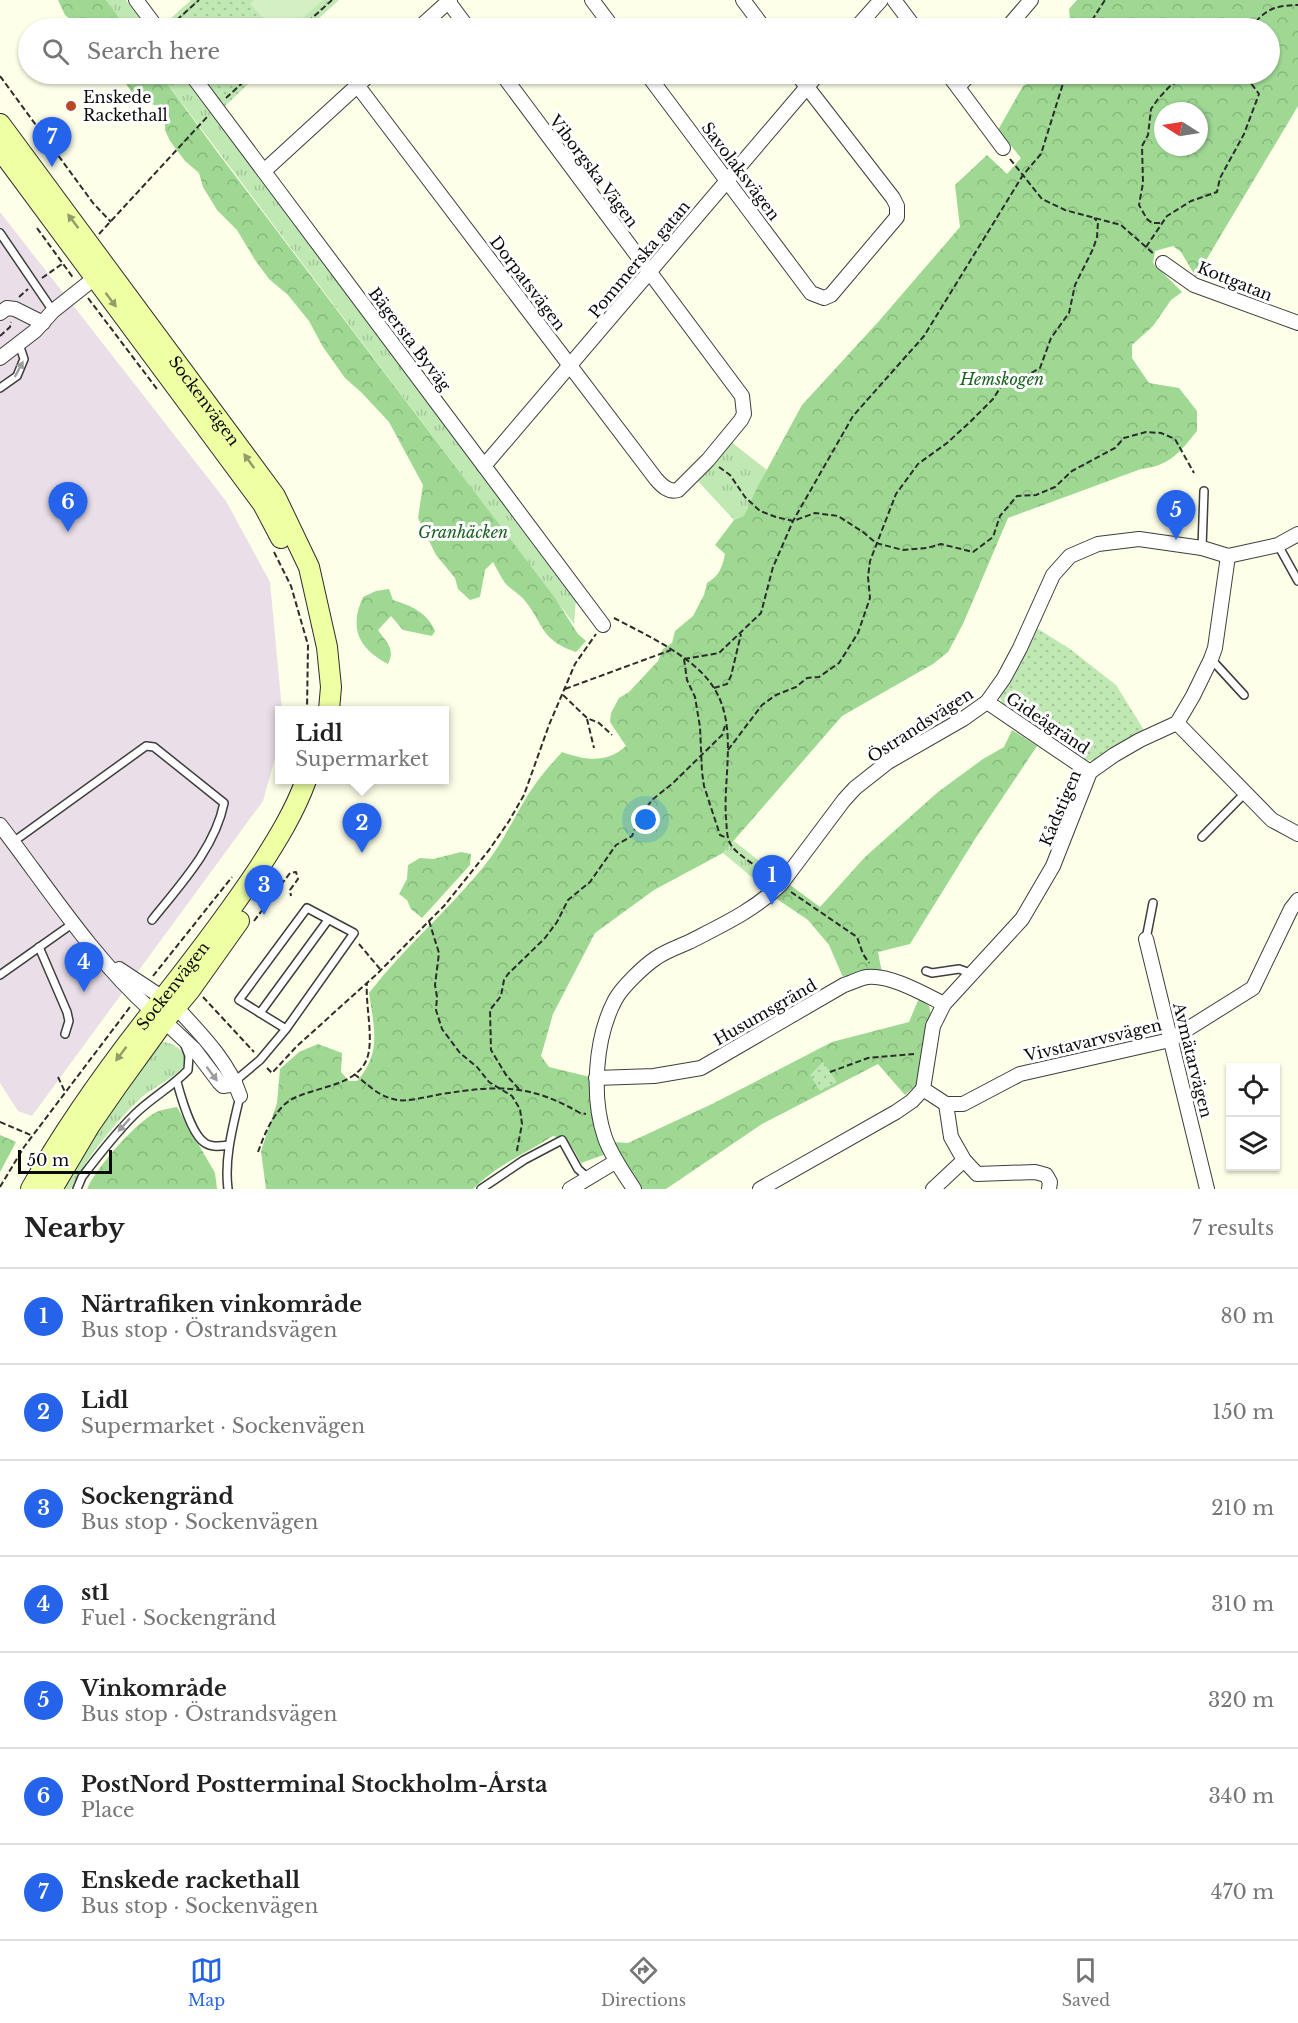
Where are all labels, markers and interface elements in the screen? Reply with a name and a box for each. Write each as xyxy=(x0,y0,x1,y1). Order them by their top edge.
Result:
search box xyxy=(18,18,1280,84)
icon: search xyxy=(39,35,72,68)
text: Search here xyxy=(87,38,220,65)
place label: Enskede Rackethall xyxy=(83,87,168,125)
marker: Enskede Rackethall xyxy=(64,99,78,113)
north arrow xyxy=(1154,102,1208,156)
street label: Viborgska Vägen xyxy=(545,110,643,231)
pin: 7 xyxy=(32,118,72,167)
street label: Savolaksvägen xyxy=(698,118,784,224)
street label: Pommerska gatan xyxy=(584,196,694,322)
one-way arrow xyxy=(67,213,79,228)
street label: Dorpatsvägen xyxy=(486,232,570,334)
street label: Kottgatan xyxy=(1195,257,1275,305)
street label: Bägersta Byväg xyxy=(365,283,456,395)
one-way arrow xyxy=(105,292,117,307)
street label: Sockenvägen xyxy=(165,352,244,449)
one-way arrow xyxy=(13,360,23,378)
park label: Hemskogen xyxy=(959,369,1044,389)
one-way arrow xyxy=(243,453,255,469)
pin: 6 xyxy=(48,482,88,532)
pin: 5 xyxy=(1156,490,1196,540)
park label: Granhäcken xyxy=(418,522,508,542)
street label: Östrandsvägen xyxy=(863,683,977,767)
street label: Gideågränd xyxy=(1003,688,1094,758)
popup xyxy=(275,706,449,784)
text: Lidl xyxy=(295,720,343,747)
text: Supermarket xyxy=(295,747,429,771)
street label: Kådstigen xyxy=(1035,767,1085,849)
pin: 2 xyxy=(342,804,382,853)
your location xyxy=(631,805,660,834)
pin: 1 xyxy=(752,856,792,905)
pin: 3 xyxy=(244,866,284,915)
street label: Sockenvägen xyxy=(132,937,213,1034)
pin: 4 xyxy=(64,942,104,992)
street label: Husumsgränd xyxy=(710,974,820,1050)
street label: Avmätarvägen xyxy=(1169,999,1217,1120)
street label: Vivstavarvsvägen xyxy=(1021,1014,1164,1066)
one-way arrow xyxy=(115,1045,127,1061)
map controls xyxy=(1226,1063,1280,1171)
button: locate xyxy=(1226,1063,1280,1117)
one-way arrow xyxy=(206,1066,218,1081)
one-way arrow xyxy=(118,1117,131,1132)
button: layers xyxy=(1226,1117,1280,1171)
scale bar xyxy=(18,1147,112,1174)
text: 50 m xyxy=(27,1150,69,1170)
text: Nearby xyxy=(24,1212,125,1244)
text: 7 results xyxy=(1192,1216,1274,1240)
text: Närtrafiken vinkområde xyxy=(81,1291,362,1318)
text: 1 xyxy=(39,1304,48,1328)
text: 80 m xyxy=(1220,1304,1274,1328)
text: Bus stop · Östrandsvägen xyxy=(81,1318,337,1342)
text: Lidl xyxy=(81,1387,129,1414)
text: 2 xyxy=(37,1400,50,1424)
text: 150 m xyxy=(1212,1400,1274,1424)
text: Supermarket · Sockenvägen xyxy=(81,1414,365,1438)
text: Sockengränd xyxy=(81,1483,234,1510)
text: 3 xyxy=(37,1496,50,1520)
text: 210 m xyxy=(1211,1496,1274,1520)
text: Bus stop · Sockenvägen xyxy=(81,1510,318,1534)
text: st1 xyxy=(81,1579,109,1606)
text: 4 xyxy=(37,1592,50,1616)
text: 310 m xyxy=(1211,1592,1274,1616)
text: Fuel · Sockengränd xyxy=(81,1606,276,1630)
text: Vinkområde xyxy=(81,1675,227,1702)
text: 5 xyxy=(38,1688,49,1712)
text: 320 m xyxy=(1208,1688,1274,1712)
text: Bus stop · Östrandsvägen xyxy=(81,1702,337,1726)
text: PostNord Postterminal Stockholm-Årsta xyxy=(81,1771,548,1798)
text: 6 xyxy=(37,1784,50,1808)
text: 340 m xyxy=(1209,1784,1274,1808)
text: Place xyxy=(81,1798,135,1822)
text: Enskede rackethall xyxy=(81,1867,300,1894)
text: 7 xyxy=(38,1880,49,1904)
text: 470 m xyxy=(1211,1880,1274,1904)
text: Bus stop · Sockenvägen xyxy=(81,1894,318,1918)
tab: Map xyxy=(188,1954,225,2010)
tab: Directions xyxy=(601,1954,686,2010)
tab: Saved xyxy=(1062,1954,1110,2010)

